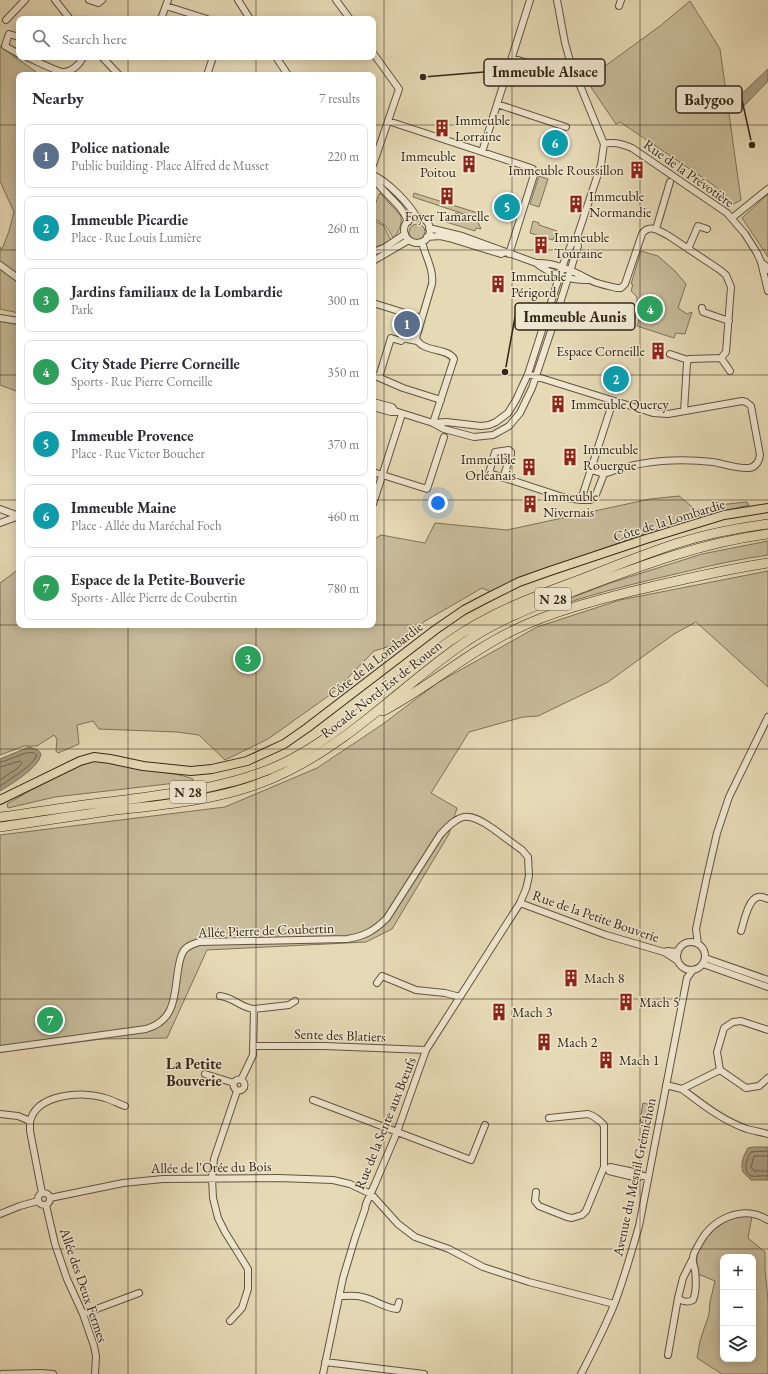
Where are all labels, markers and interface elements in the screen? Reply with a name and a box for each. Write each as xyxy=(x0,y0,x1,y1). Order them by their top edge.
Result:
search box xyxy=(16,16,376,60)
icon: search xyxy=(30,27,52,49)
text: Search here xyxy=(62,29,127,48)
callout: Immeuble Alsace xyxy=(484,59,605,86)
text: Immeuble Alsace xyxy=(492,62,598,81)
callout: Balygoo xyxy=(676,86,742,113)
text: Nearby xyxy=(32,87,84,109)
text: 7 results xyxy=(319,90,360,107)
text: Balygoo xyxy=(684,90,734,109)
place label: Immeuble Lorraine xyxy=(455,111,511,145)
building icon: Immeuble Lorraine xyxy=(432,118,452,138)
pin: 6 xyxy=(542,128,568,158)
street label: Rue de la Prévotière xyxy=(640,135,738,211)
text: Police nationale xyxy=(71,138,170,157)
place label: Immeuble Poitou xyxy=(401,147,457,181)
text: 1 xyxy=(43,148,49,165)
text: 220 m xyxy=(328,148,359,165)
building icon: Immeuble Poitou xyxy=(459,154,479,174)
text: Public building · Place Alfred de Musset xyxy=(71,157,269,174)
building icon: Immeuble Roussillon xyxy=(627,160,647,180)
place label: Immeuble Roussillon xyxy=(508,161,625,179)
building icon: Foyer Tamarelle xyxy=(437,186,457,206)
place label: Immeuble Normandie xyxy=(589,187,652,221)
pin: 5 xyxy=(494,192,520,222)
building icon: Immeuble Normandie xyxy=(566,194,586,214)
place label: Foyer Tamarelle xyxy=(405,207,490,225)
text: Immeuble Picardie xyxy=(71,210,188,229)
text: 2 xyxy=(43,220,49,237)
text: 260 m xyxy=(328,220,359,237)
place label: Immeuble Touraine xyxy=(554,228,610,262)
text: Place · Rue Louis Lumière xyxy=(71,229,201,246)
building icon: Immeuble Touraine xyxy=(531,235,551,255)
place label: Immeuble Périgord xyxy=(511,267,567,301)
building icon: Immeuble Périgord xyxy=(488,274,508,294)
text: Jardins familiaux de la Lombardie xyxy=(71,282,282,301)
text: 3 xyxy=(43,292,49,309)
text: 300 m xyxy=(328,292,359,309)
pin: 4 xyxy=(637,294,663,324)
text: Park xyxy=(71,301,93,318)
callout: Immeuble Aunis xyxy=(515,303,635,330)
text: Immeuble Aunis xyxy=(523,307,627,326)
pin: 1 xyxy=(394,309,420,339)
building icon: Espace Corneille xyxy=(648,341,668,361)
place label: Espace Corneille xyxy=(556,342,646,360)
text: City Stade Pierre Corneille xyxy=(71,354,240,373)
text: 4 xyxy=(43,364,49,381)
text: 350 m xyxy=(328,364,359,381)
pin: 2 xyxy=(603,364,629,394)
text: Sports · Rue Pierre Corneille xyxy=(71,373,213,390)
building icon: Immeuble Quercy xyxy=(548,394,568,414)
place label: Immeuble Quercy xyxy=(571,395,670,413)
text: Immeuble Provence xyxy=(71,426,194,445)
text: 5 xyxy=(43,436,49,453)
text: 370 m xyxy=(328,436,359,453)
place label: Immeuble Rouergue xyxy=(583,440,639,474)
text: Place · Rue Victor Boucher xyxy=(71,445,205,462)
building icon: Immeuble Rouergue xyxy=(560,447,580,467)
place label: Immeuble Orléanais xyxy=(461,450,517,484)
building icon: Immeuble Orléanais xyxy=(519,457,539,477)
place label: Immeuble Nivernais xyxy=(543,487,599,521)
your location xyxy=(428,493,448,513)
building icon: Immeuble Nivernais xyxy=(520,494,540,514)
street label: Côte de la Lombardie xyxy=(611,494,728,546)
text: Immeuble Maine xyxy=(71,498,176,517)
text: 6 xyxy=(43,508,49,525)
text: 460 m xyxy=(328,508,359,525)
text: Place · Allée du Maréchal Foch xyxy=(71,517,222,534)
text: Espace de la Petite-Bouverie xyxy=(71,570,245,589)
text: 7 xyxy=(43,580,49,597)
text: 780 m xyxy=(328,580,359,597)
road number: N 28 xyxy=(535,588,571,610)
text: Sports · Allée Pierre de Coubertin xyxy=(71,589,237,606)
street label: Côte de la Lombardie xyxy=(324,617,427,703)
street label: Rocade Nord-Est de Rouen xyxy=(317,636,446,742)
pin: 3 xyxy=(235,644,261,674)
road number: N 28 xyxy=(170,781,206,803)
street label: Rue de la Petite Bouverie xyxy=(530,886,662,946)
street label: Allée Pierre de Coubertin xyxy=(197,919,335,941)
building icon: Mach 8 xyxy=(561,968,581,988)
place label: Mach 8 xyxy=(584,969,625,987)
building icon: Mach 5 xyxy=(616,992,636,1012)
place label: Mach 5 xyxy=(639,993,679,1011)
building icon: Mach 3 xyxy=(489,1002,509,1022)
place label: Mach 3 xyxy=(512,1003,553,1021)
pin: 7 xyxy=(37,1005,63,1035)
street label: Sente des Blatiers xyxy=(294,1024,387,1046)
building icon: Mach 2 xyxy=(534,1032,554,1052)
place label: Mach 2 xyxy=(557,1033,598,1051)
building icon: Mach 1 xyxy=(596,1050,616,1070)
place label: Mach 1 xyxy=(619,1051,659,1069)
district label: La Petite Bouverie xyxy=(166,1054,222,1090)
street label: Rue de la Sente aux Bœufs xyxy=(350,1054,420,1192)
street label: Avenue du Mesnil Grémichon xyxy=(608,1096,660,1259)
street label: Allée de l'Orée du Bois xyxy=(149,1157,272,1177)
street label: Allée des Deux Fermes xyxy=(56,1224,112,1345)
map controls xyxy=(720,1254,756,1362)
button: + xyxy=(720,1254,756,1290)
button: − xyxy=(720,1290,756,1326)
button: layers xyxy=(720,1326,756,1362)

